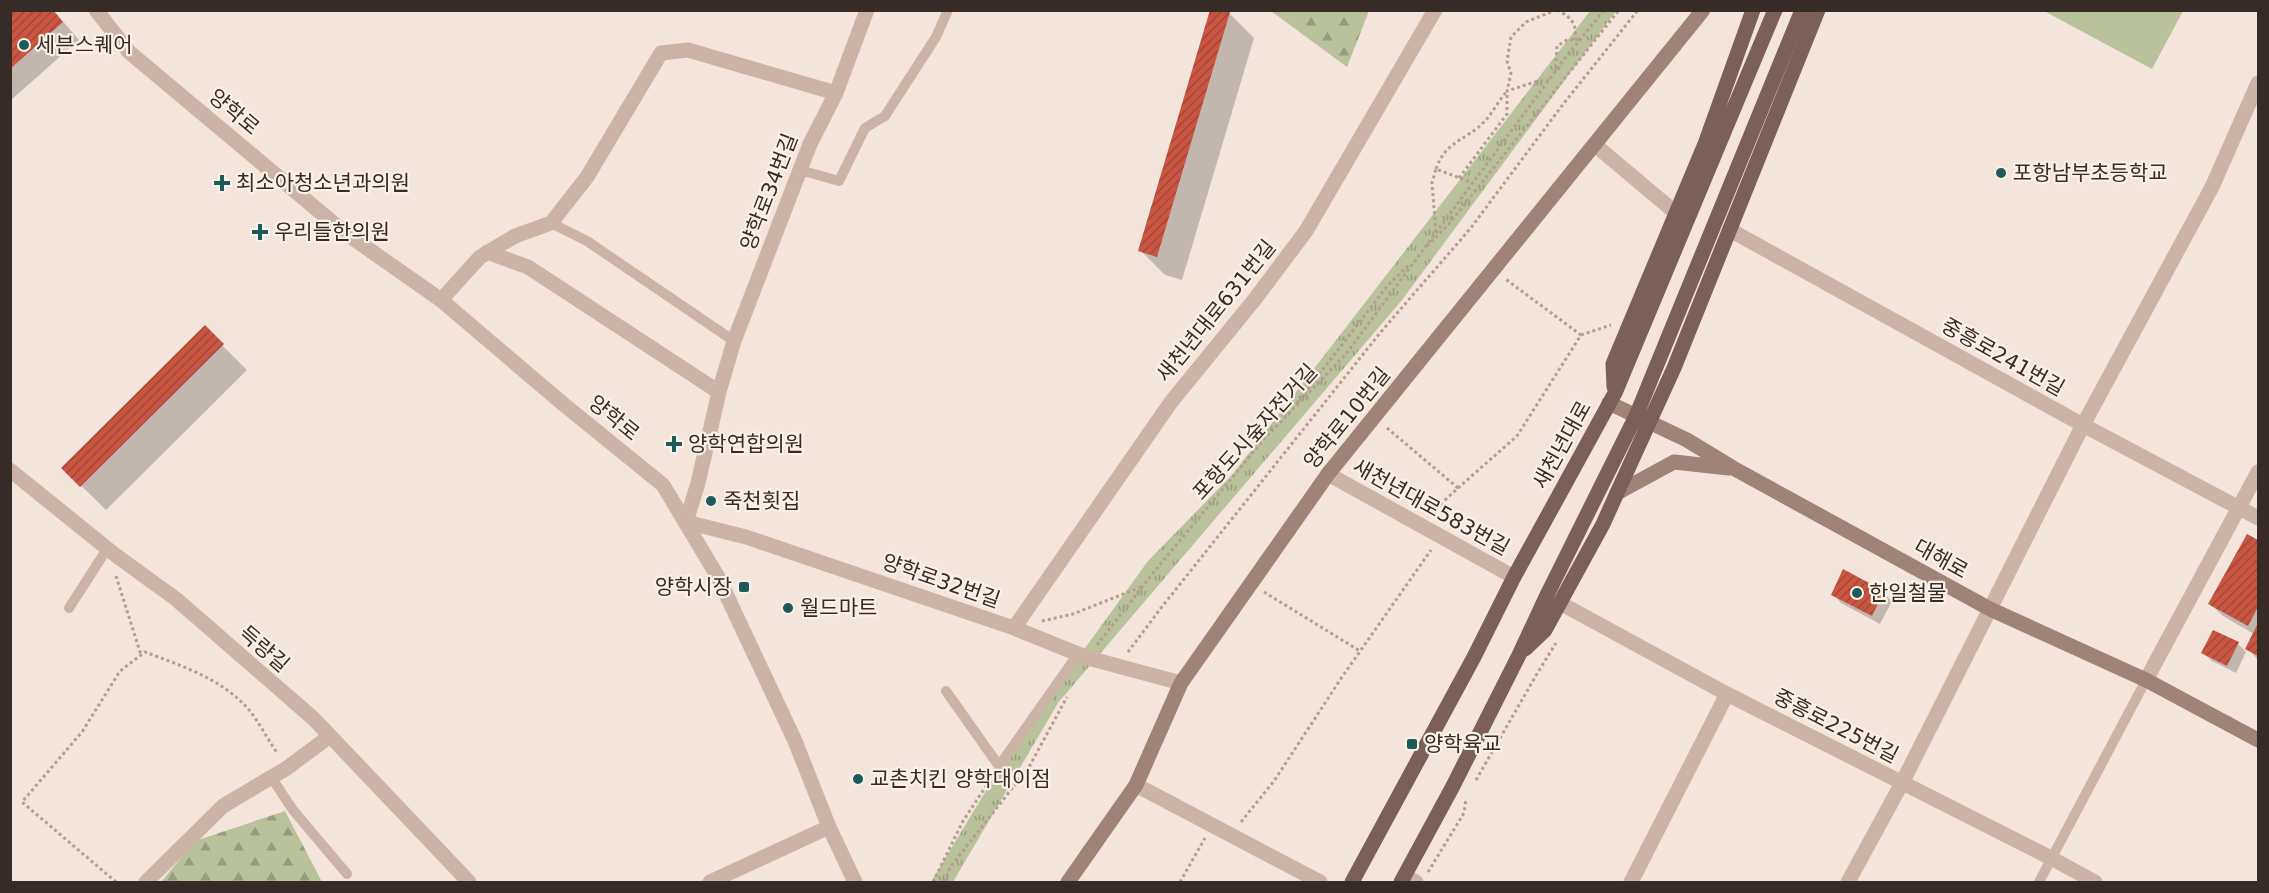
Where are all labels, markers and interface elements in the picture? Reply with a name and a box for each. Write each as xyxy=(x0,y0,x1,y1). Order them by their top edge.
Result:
place label: 세븐스퀘어 xyxy=(36,33,133,57)
marker: 세븐스퀘어 xyxy=(17,38,31,52)
street label: 양학로 xyxy=(204,84,264,140)
street label: 양학로34번길 xyxy=(736,130,802,254)
place label: 포항남부초등학교 xyxy=(2013,161,2168,185)
marker: 포항남부초등학교 xyxy=(1994,166,2008,180)
place label: 최소아청소년과의원 xyxy=(236,171,410,195)
marker: 최소아청소년과의원 xyxy=(213,174,231,192)
place label: 우리들한의원 xyxy=(274,220,390,244)
marker: 우리들한의원 xyxy=(251,223,269,241)
street label: 새천년대로631번길 xyxy=(1152,235,1280,387)
street label: 중흥로241번길 xyxy=(1937,313,2069,401)
street label: 포항도시숲자전거길 xyxy=(1188,359,1322,505)
street label: 양학로10번길 xyxy=(1299,363,1395,473)
street label: 양학로 xyxy=(584,390,644,446)
street label: 새천년대로 xyxy=(1528,397,1596,493)
place label: 양학연합의원 xyxy=(688,432,804,456)
marker: 양학연합의원 xyxy=(665,435,683,453)
street label: 새천년대로583번길 xyxy=(1349,454,1513,560)
place label: 죽천횟집 xyxy=(723,489,800,513)
marker: 죽천횟집 xyxy=(704,494,718,508)
street label: 대해로 xyxy=(1910,534,1972,584)
street label: 양학로32번길 xyxy=(879,550,1003,612)
place label: 양학시장 xyxy=(655,575,732,599)
marker: 양학시장 xyxy=(737,580,751,594)
place label: 한일철물 xyxy=(1869,581,1946,605)
marker: 한일철물 xyxy=(1850,586,1864,600)
place label: 월드마트 xyxy=(800,596,877,620)
marker: 월드마트 xyxy=(781,601,795,615)
street label: 득량길 xyxy=(234,621,294,677)
street label: 중흥로225번길 xyxy=(1770,684,1902,768)
place label: 양학육교 xyxy=(1424,732,1501,756)
marker: 양학육교 xyxy=(1405,737,1419,751)
place label: 교촌치킨 양학대이점 xyxy=(870,767,1051,791)
marker: 교촌치킨 양학대이점 xyxy=(851,772,865,786)

